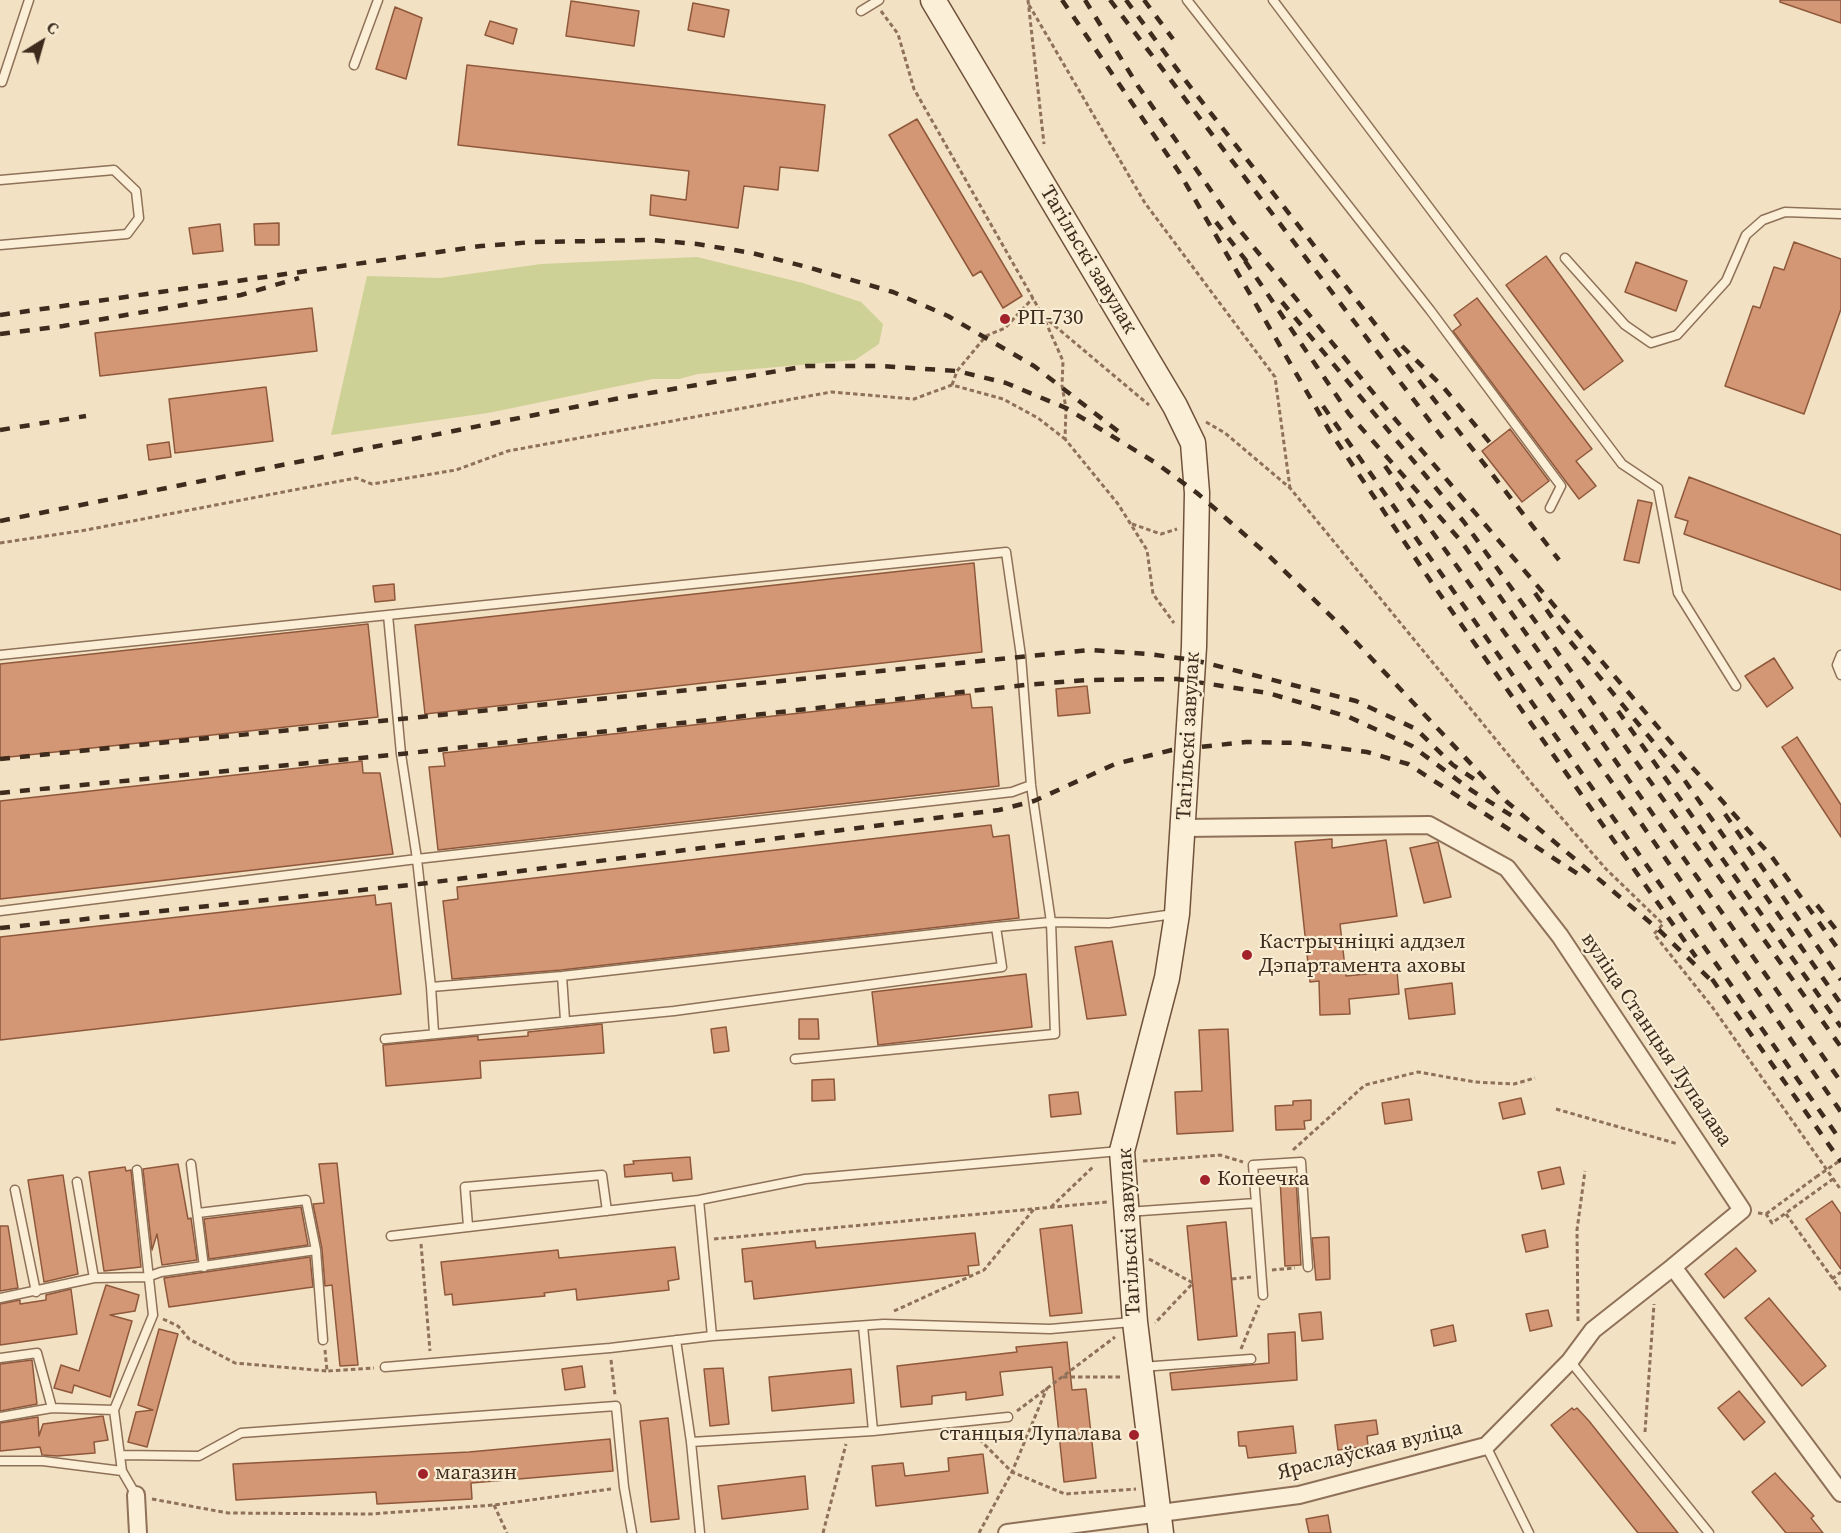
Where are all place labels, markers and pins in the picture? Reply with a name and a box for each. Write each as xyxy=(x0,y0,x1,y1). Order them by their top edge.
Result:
place label: РП-730 xyxy=(1017,306,1083,332)
marker: РП-730 xyxy=(998,312,1012,326)
place label: Кастрычніцкі аддзел Дэпартамента аховы xyxy=(1259,930,1466,980)
marker: Кастрычніцкі аддзел Дэпартамента аховы xyxy=(1240,948,1254,962)
place label: Копеечка xyxy=(1217,1167,1309,1193)
marker: Копеечка xyxy=(1198,1173,1212,1187)
place label: станцыя Лупалава xyxy=(939,1422,1122,1448)
marker: станцыя Лупалава xyxy=(1127,1428,1141,1442)
place label: магазин xyxy=(435,1461,517,1487)
marker: магазин xyxy=(416,1467,430,1481)

